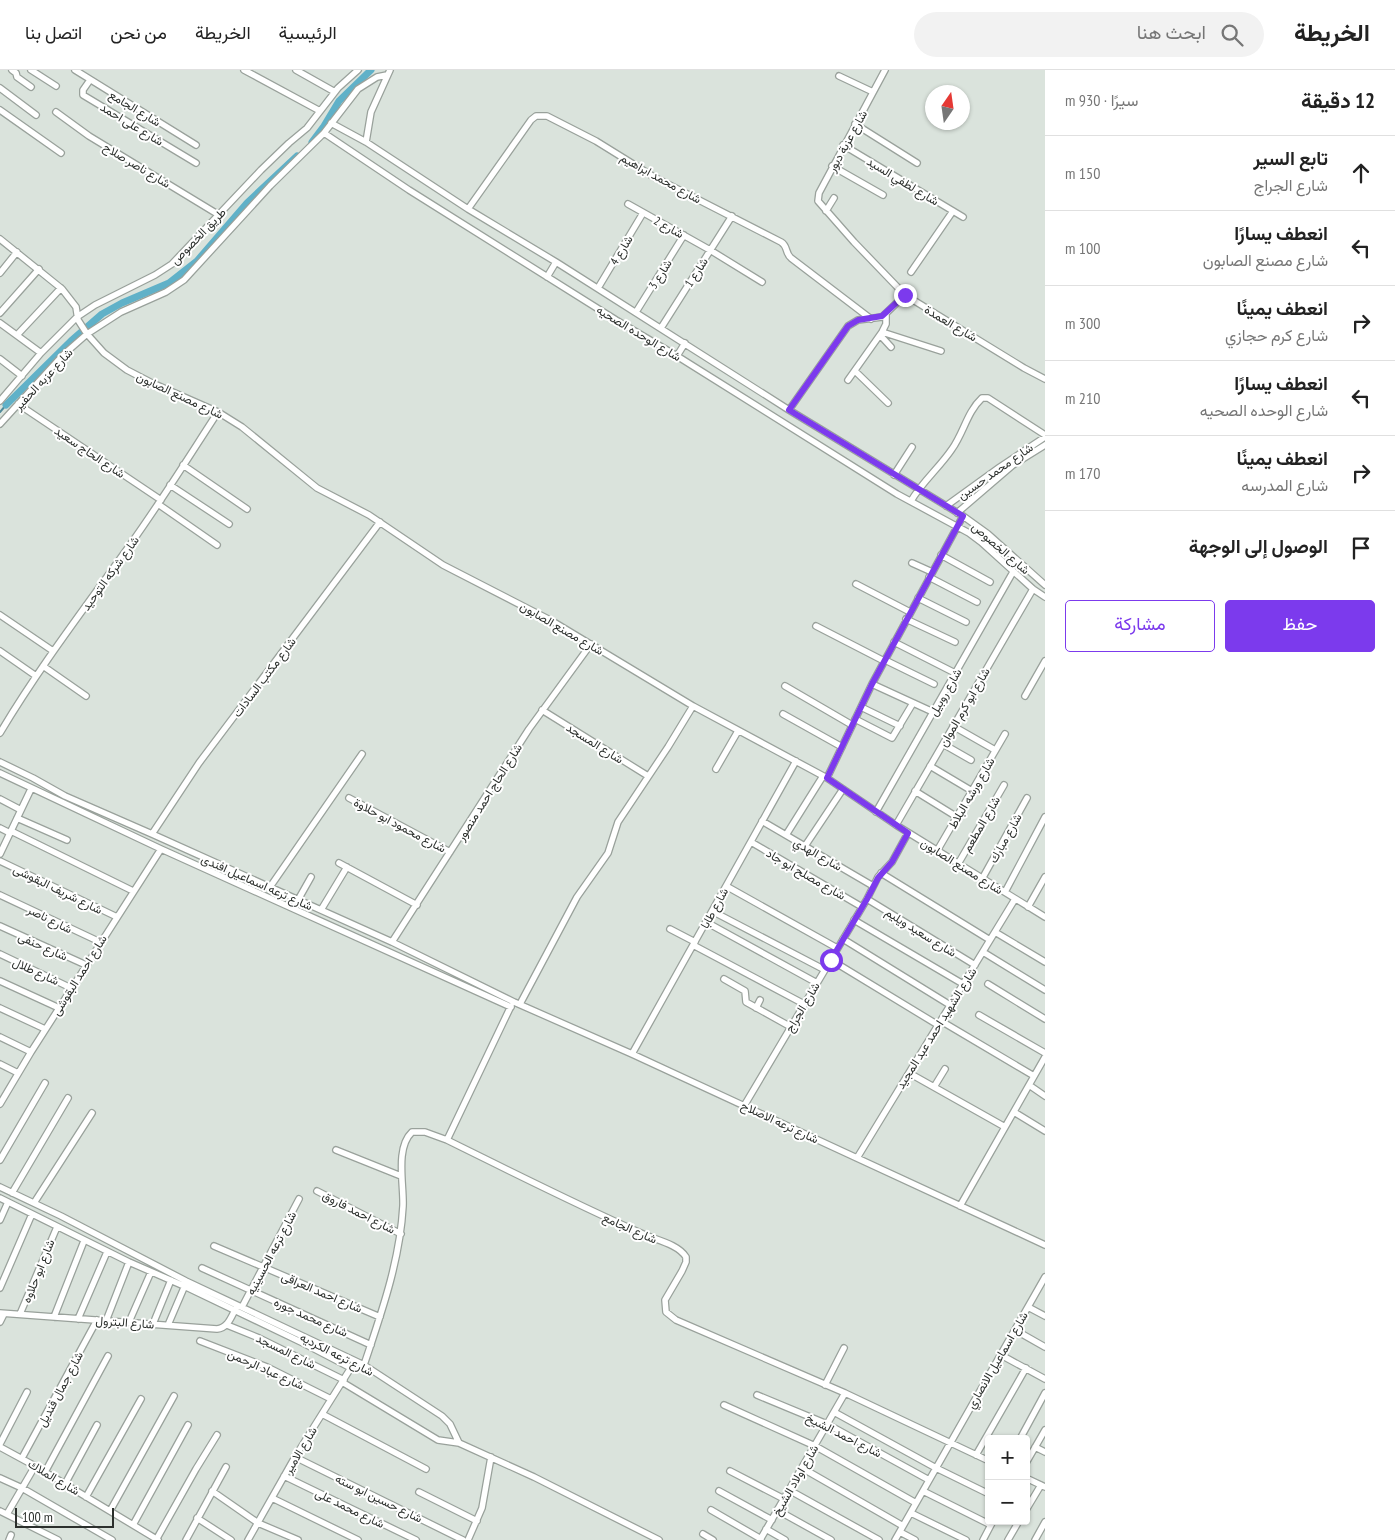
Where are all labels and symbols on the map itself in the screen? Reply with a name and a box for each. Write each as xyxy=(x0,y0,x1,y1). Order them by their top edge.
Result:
north arrow xyxy=(925,85,970,130)
street label: شارع الجامع xyxy=(105,87,164,131)
street label: شارع على احمد xyxy=(97,99,166,150)
street label: شارع عزبة دبور xyxy=(823,107,872,176)
street label: شارع ناصر صلاح xyxy=(100,139,173,193)
street label: شارع محمد ابراهيم xyxy=(617,150,704,208)
street label: شارع لطفي السيد xyxy=(863,154,942,211)
street label: طريق الخصوص xyxy=(167,204,230,268)
street label: شارع 2 xyxy=(650,213,687,243)
street label: شارع 4 xyxy=(606,232,637,269)
street label: شارع 1 xyxy=(681,254,713,291)
street label: شارع 3 xyxy=(645,256,677,293)
route end xyxy=(894,284,917,307)
street label: شارع العمدة xyxy=(921,301,980,346)
street label: شارع الوحده الصحيه xyxy=(593,302,684,366)
street label: شارع عزبه الحفير xyxy=(10,345,77,415)
street label: شارع مصنع الصابون xyxy=(133,368,226,423)
street label: شارع الحاج سعيد xyxy=(51,423,128,483)
street label: شارع محمد حسين xyxy=(954,439,1037,504)
street label: شارع الخصوص xyxy=(968,519,1033,579)
street label: شارع شركه التوحيد xyxy=(78,533,144,614)
street label: شارع مصنع الصابون xyxy=(517,598,606,660)
street label: شارع مكتب السادات xyxy=(229,634,300,721)
street label: شارع ابو كرم الموان xyxy=(935,665,994,750)
street label: شارع روبيل xyxy=(925,666,966,719)
street label: شارع المسجد xyxy=(563,720,626,768)
street label: شارع الحاج احمد منصور xyxy=(453,741,527,845)
street label: شارع ورشه البلاط xyxy=(945,755,999,832)
street label: شارع المطعم xyxy=(959,793,1005,856)
street label: شارع محمود ابو حلاوة xyxy=(350,794,449,857)
street label: شارع مبارك xyxy=(985,811,1026,866)
street label: شارع الهدي xyxy=(789,834,845,877)
street label: شارع مصنع الصابون xyxy=(917,835,1006,899)
street label: شارع مصلح ابو جاد xyxy=(763,845,848,905)
street label: شارع ترعه اسماعيل افندى xyxy=(198,851,315,915)
street label: شارع شريف البقوشى xyxy=(10,861,105,919)
street label: شارع طابا xyxy=(697,885,733,932)
street label: شارع ناصر xyxy=(23,901,75,938)
street label: شارع سعيد ويليم xyxy=(882,904,959,962)
street label: شارع حنفى xyxy=(15,928,70,965)
street label: شارع احمد البقوشى xyxy=(48,932,112,1019)
route start xyxy=(820,949,843,972)
street label: شارع طلال xyxy=(10,954,62,990)
street label: شارع الشهيد احمد عبد المجيد xyxy=(892,965,981,1093)
street label: شارع الجراج xyxy=(781,979,824,1036)
street label: شارع ترعه الاصلاح xyxy=(738,1097,821,1148)
street label: شارع احمد فاروق xyxy=(319,1187,398,1239)
street label: شارع ترعه الحسينيه xyxy=(243,1209,301,1298)
street label: شارع الجامع xyxy=(600,1209,659,1248)
street label: شارع ابو حلاوه xyxy=(18,1237,59,1306)
street label: شارع احمد العراقى xyxy=(279,1268,365,1318)
street label: شارع محمد جوره xyxy=(271,1294,350,1342)
street label: شارع اسماعيل الانصاري xyxy=(963,1309,1033,1413)
street label: شارع البترول xyxy=(95,1312,155,1334)
street label: شارع ترعه الكرديه xyxy=(297,1329,376,1381)
street label: شارع المسجد xyxy=(253,1330,318,1374)
street label: شارع عباد الرحمن xyxy=(225,1345,307,1394)
street label: شارع جمال قنديل xyxy=(34,1349,88,1430)
street label: شارع احمد الشيخ xyxy=(803,1409,884,1462)
street label: شارع الامير xyxy=(280,1424,322,1478)
street label: شارع اولاد الشيخ xyxy=(769,1442,823,1519)
street label: شارع الملاك xyxy=(24,1456,83,1500)
street label: شارع حسين ابو سته xyxy=(332,1470,425,1527)
street label: شارع محمد على xyxy=(312,1485,387,1533)
scale bar xyxy=(15,1505,114,1528)

